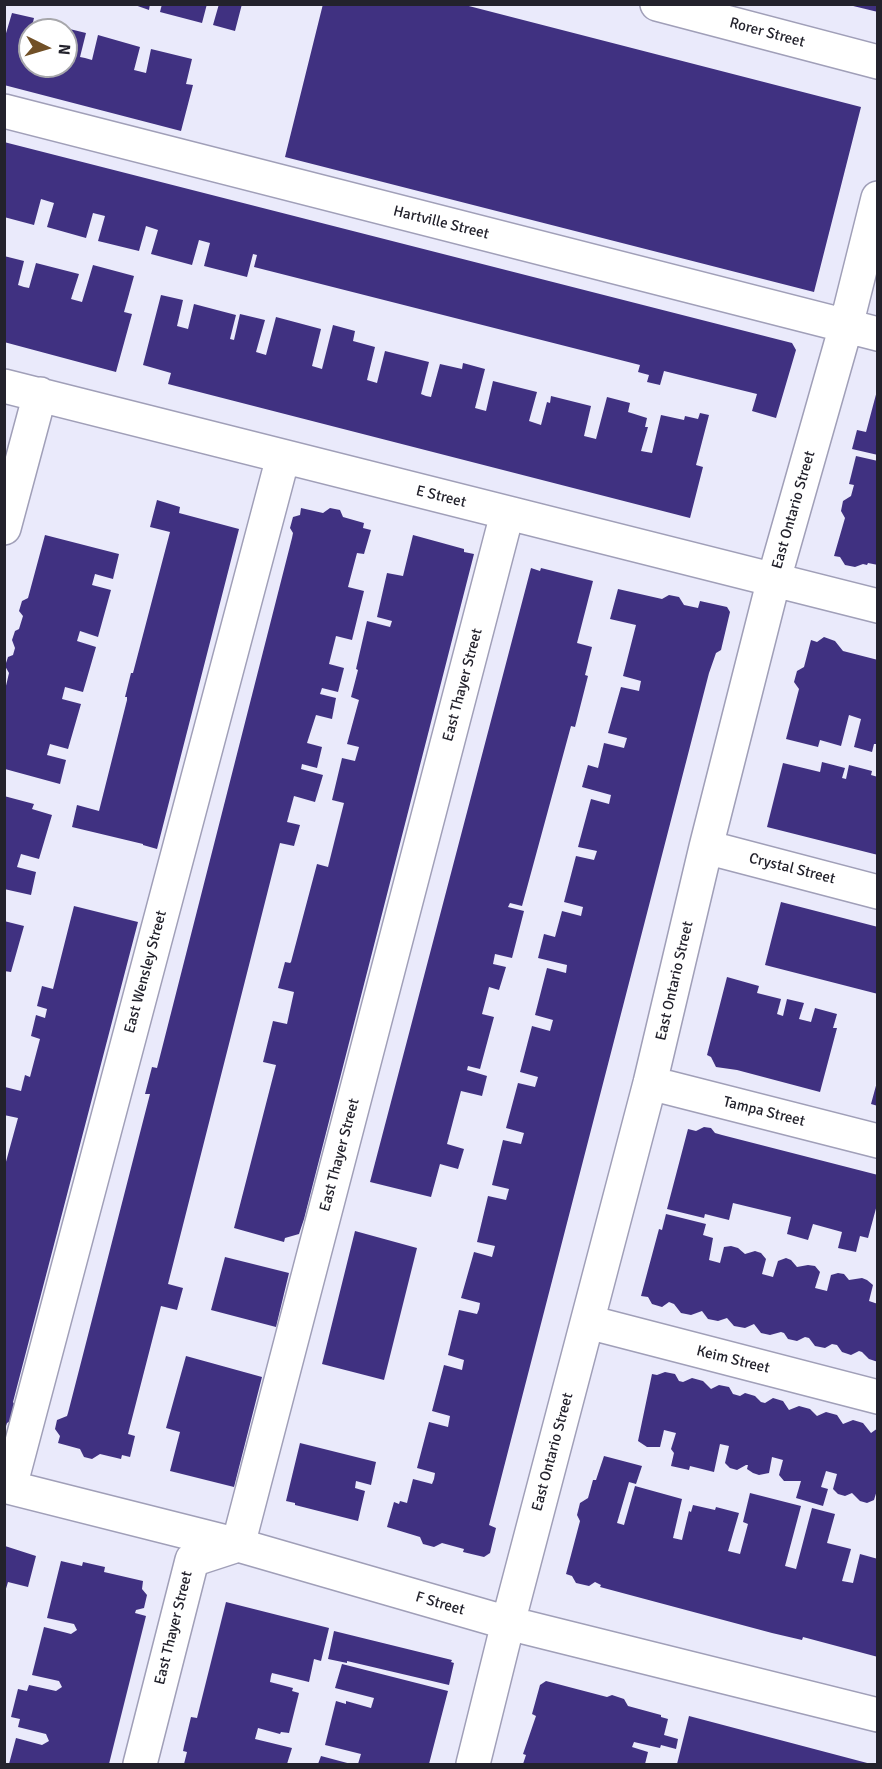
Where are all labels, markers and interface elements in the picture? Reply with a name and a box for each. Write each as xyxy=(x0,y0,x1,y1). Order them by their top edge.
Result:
street label: Rorer Street xyxy=(727,14,807,52)
north arrow xyxy=(18,18,78,78)
text: N xyxy=(53,43,74,56)
street label: Hartville Street xyxy=(391,202,491,244)
street label: East Ontario Street xyxy=(769,449,819,571)
street label: E Street xyxy=(414,482,468,512)
street label: East Thayer Street xyxy=(439,627,487,743)
street label: Crystal Street xyxy=(747,850,837,888)
street label: East Wensley Street xyxy=(121,909,171,1035)
street label: East Ontario Street xyxy=(653,920,697,1042)
street label: Tampa Street xyxy=(721,1093,807,1131)
street label: East Thayer Street xyxy=(316,1097,364,1213)
street label: Keim Street xyxy=(695,1342,771,1378)
street label: East Ontario Street xyxy=(529,1391,577,1513)
street label: East Thayer Street xyxy=(151,1569,197,1687)
street label: F Street xyxy=(413,1588,467,1620)

